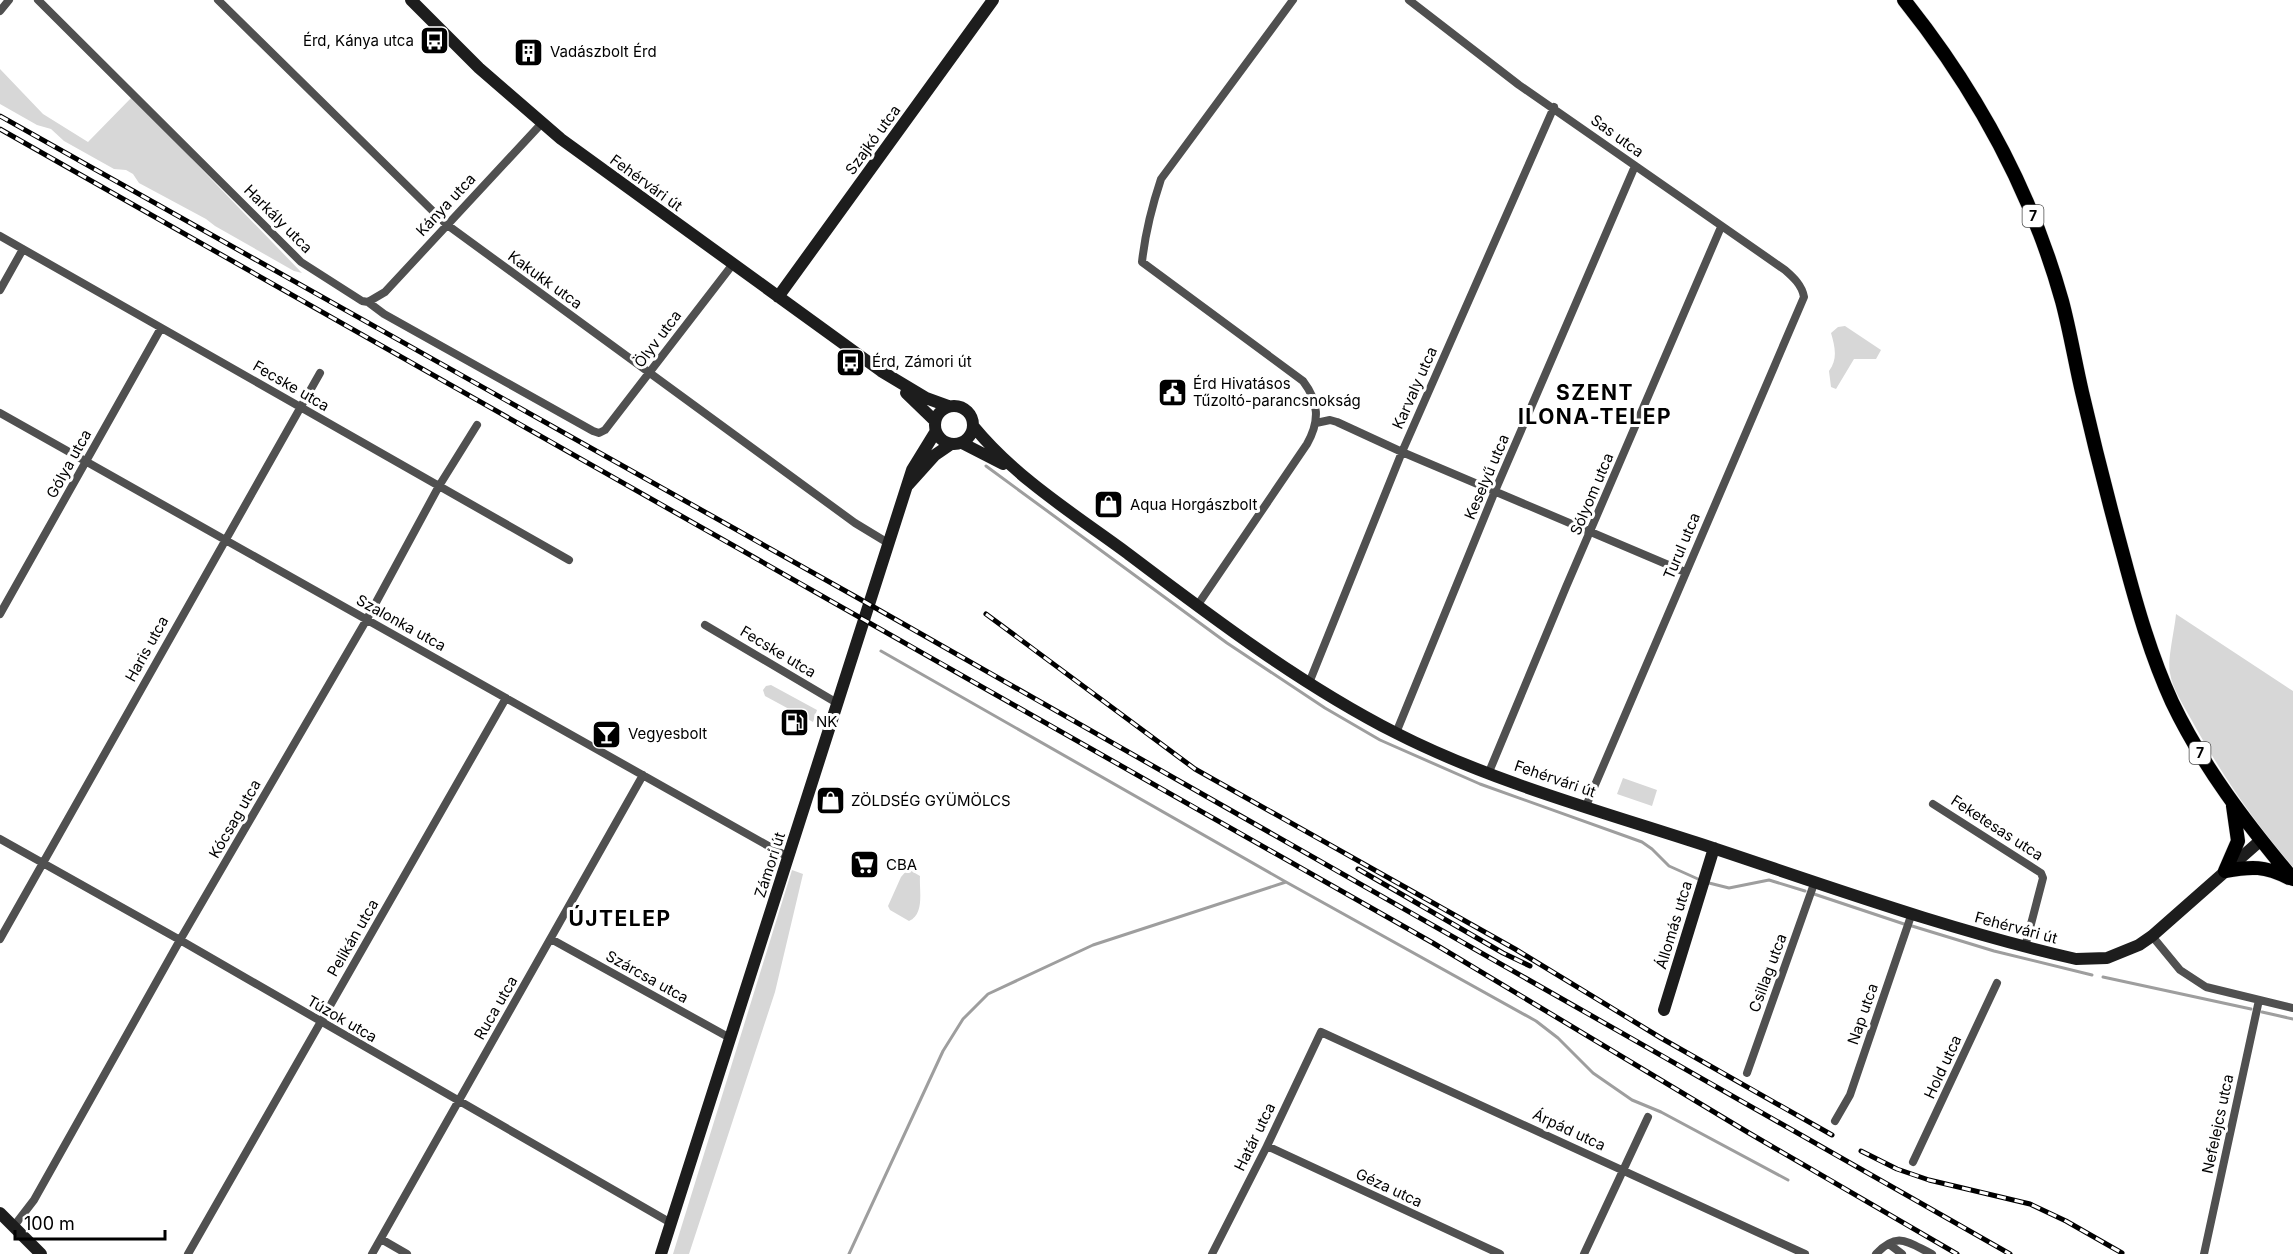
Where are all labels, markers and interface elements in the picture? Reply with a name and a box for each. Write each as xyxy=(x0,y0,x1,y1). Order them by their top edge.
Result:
bus stop icon: Érd, Kánya utca xyxy=(419,25,451,57)
place label: Érd, Kánya utca xyxy=(303,31,414,50)
building icon: Vadászbolt Érd xyxy=(513,36,545,68)
place label: Vadászbolt Érd xyxy=(550,42,657,61)
street label: Szajkó utca xyxy=(841,101,904,178)
street label: Sas utca xyxy=(1587,110,1648,161)
street label: Fehérvári út xyxy=(606,150,686,215)
street label: Kánya utca xyxy=(412,169,479,240)
street label: Harkály utca xyxy=(240,180,317,257)
road number: 7 xyxy=(2022,205,2044,227)
street label: Kakukk utca xyxy=(504,246,586,313)
street label: Ölyv utca xyxy=(630,306,685,371)
street label: Karvaly utca xyxy=(1388,344,1441,432)
bus stop icon: Érd, Zámori út xyxy=(835,346,867,378)
place label: Érd, Zámori út xyxy=(872,352,972,371)
street label: Fecske utca xyxy=(250,356,333,415)
place label: Érd Hivatásos Tűzoltó-parancsnokság xyxy=(1193,374,1361,410)
public building icon: Érd Hivatásos Tűzoltó-parancsnokság xyxy=(1156,377,1188,409)
district label: SZENT ILONA-TELEP xyxy=(1518,380,1672,429)
street label: Gólya utca xyxy=(42,426,95,501)
street label: Keselyű utca xyxy=(1460,431,1513,522)
street label: Sólyom utca xyxy=(1566,450,1617,538)
shop icon: Aqua Horgászbolt xyxy=(1093,489,1125,521)
place label: Aqua Horgászbolt xyxy=(1130,495,1257,514)
street label: Turul utca xyxy=(1659,510,1704,582)
street label: Szalonka utca xyxy=(353,590,449,655)
street label: Haris utca xyxy=(121,613,172,685)
street label: Fecske utca xyxy=(737,622,820,682)
fuel station icon: NK xyxy=(779,706,811,738)
place label: NK xyxy=(816,712,837,731)
bar icon: Vegyesbolt xyxy=(591,718,623,750)
place label: Vegyesbolt xyxy=(628,724,707,743)
road number: 7 xyxy=(2190,742,2210,764)
street label: Fehérvári út xyxy=(1512,756,1598,801)
street label: Kócsag utca xyxy=(204,776,265,861)
shop icon: ZÖLDSÉG GYÜMÖLCS xyxy=(814,785,846,817)
place label: ZÖLDSÉG GYÜMÖLCS xyxy=(851,791,1011,810)
street label: Feketesas utca xyxy=(1947,791,2047,865)
street label: Zámori út xyxy=(750,830,789,900)
supermarket icon: CBA xyxy=(849,849,881,881)
place label: CBA xyxy=(886,855,917,874)
street label: Állomás utca xyxy=(1651,879,1696,971)
street label: Pelikán utca xyxy=(323,896,382,980)
district label: ÚJTELEP xyxy=(568,905,672,931)
street label: Fehérvári út xyxy=(1973,907,2060,948)
street label: Csillag utca xyxy=(1745,931,1791,1015)
street label: Szárcsa utca xyxy=(603,946,692,1007)
street label: Ruca utca xyxy=(470,972,521,1043)
street label: Nap utca xyxy=(1843,981,1882,1047)
street label: Túzok utca xyxy=(304,991,381,1046)
street label: Hold utca xyxy=(1920,1032,1966,1102)
street label: Nefelejcs utca xyxy=(2198,1072,2237,1175)
street label: Határ utca xyxy=(1230,1100,1279,1174)
street label: Árpád utca xyxy=(1530,1104,1609,1155)
street label: Géza utca xyxy=(1353,1164,1426,1211)
scale bar xyxy=(15,1203,165,1241)
text: 100 m xyxy=(24,1213,75,1234)

